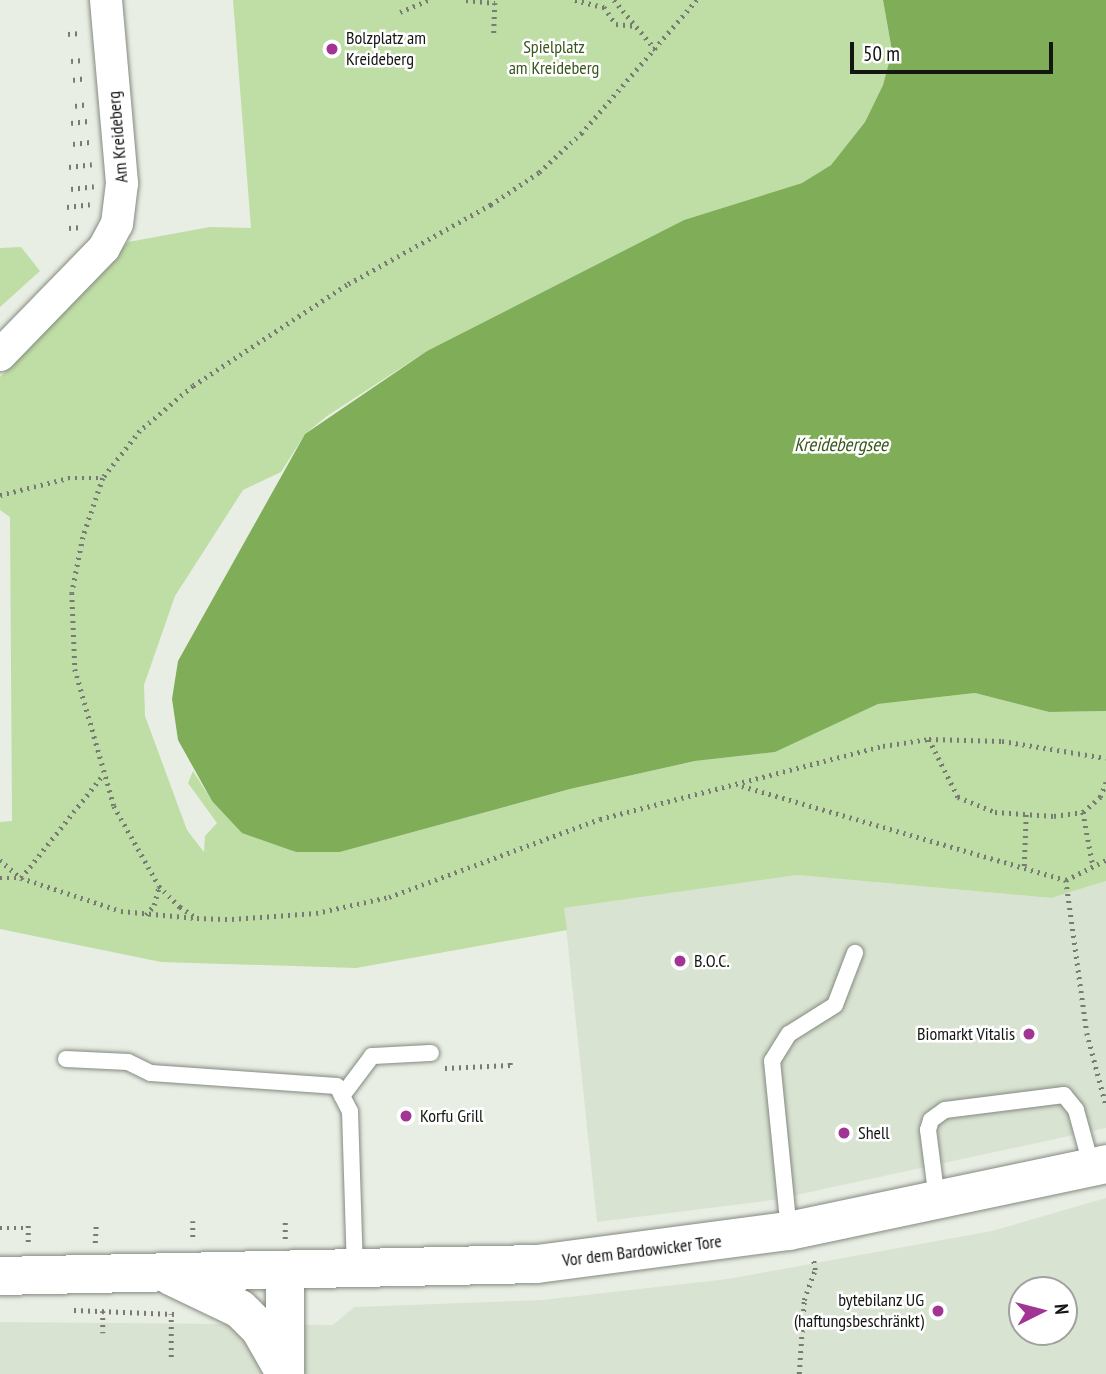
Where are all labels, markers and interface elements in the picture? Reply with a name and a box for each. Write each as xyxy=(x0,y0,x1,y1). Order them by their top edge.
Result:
place label: Bolzplatz am Kreideberg xyxy=(346,28,426,70)
scale bar xyxy=(854,28,1057,72)
park label: Spielplatz am Kreideberg xyxy=(509,37,599,80)
text: 50 m xyxy=(863,40,900,67)
marker: Bolzplatz am Kreideberg xyxy=(324,41,340,57)
street label: Am Kreideberg xyxy=(103,90,133,184)
water label: Kreidebergsee xyxy=(794,434,888,456)
place label: B.O.C. xyxy=(694,950,730,972)
marker: B.O.C. xyxy=(672,953,688,969)
place label: Biomarkt Vitalis xyxy=(917,1023,1015,1045)
marker: Biomarkt Vitalis xyxy=(1021,1026,1037,1042)
place label: Korfu Grill xyxy=(420,1105,483,1127)
marker: Korfu Grill xyxy=(398,1108,414,1124)
place label: Shell xyxy=(858,1122,889,1144)
marker: Shell xyxy=(836,1125,852,1141)
street label: Vor dem Bardowicker Tore xyxy=(561,1230,723,1272)
north arrow xyxy=(1008,1276,1078,1346)
place label: bytebilanz UG (haftungsbeschränkt) xyxy=(794,1290,924,1332)
marker: bytebilanz UG (haftungsbeschränkt) xyxy=(930,1303,946,1319)
text: N xyxy=(1049,1303,1074,1315)

